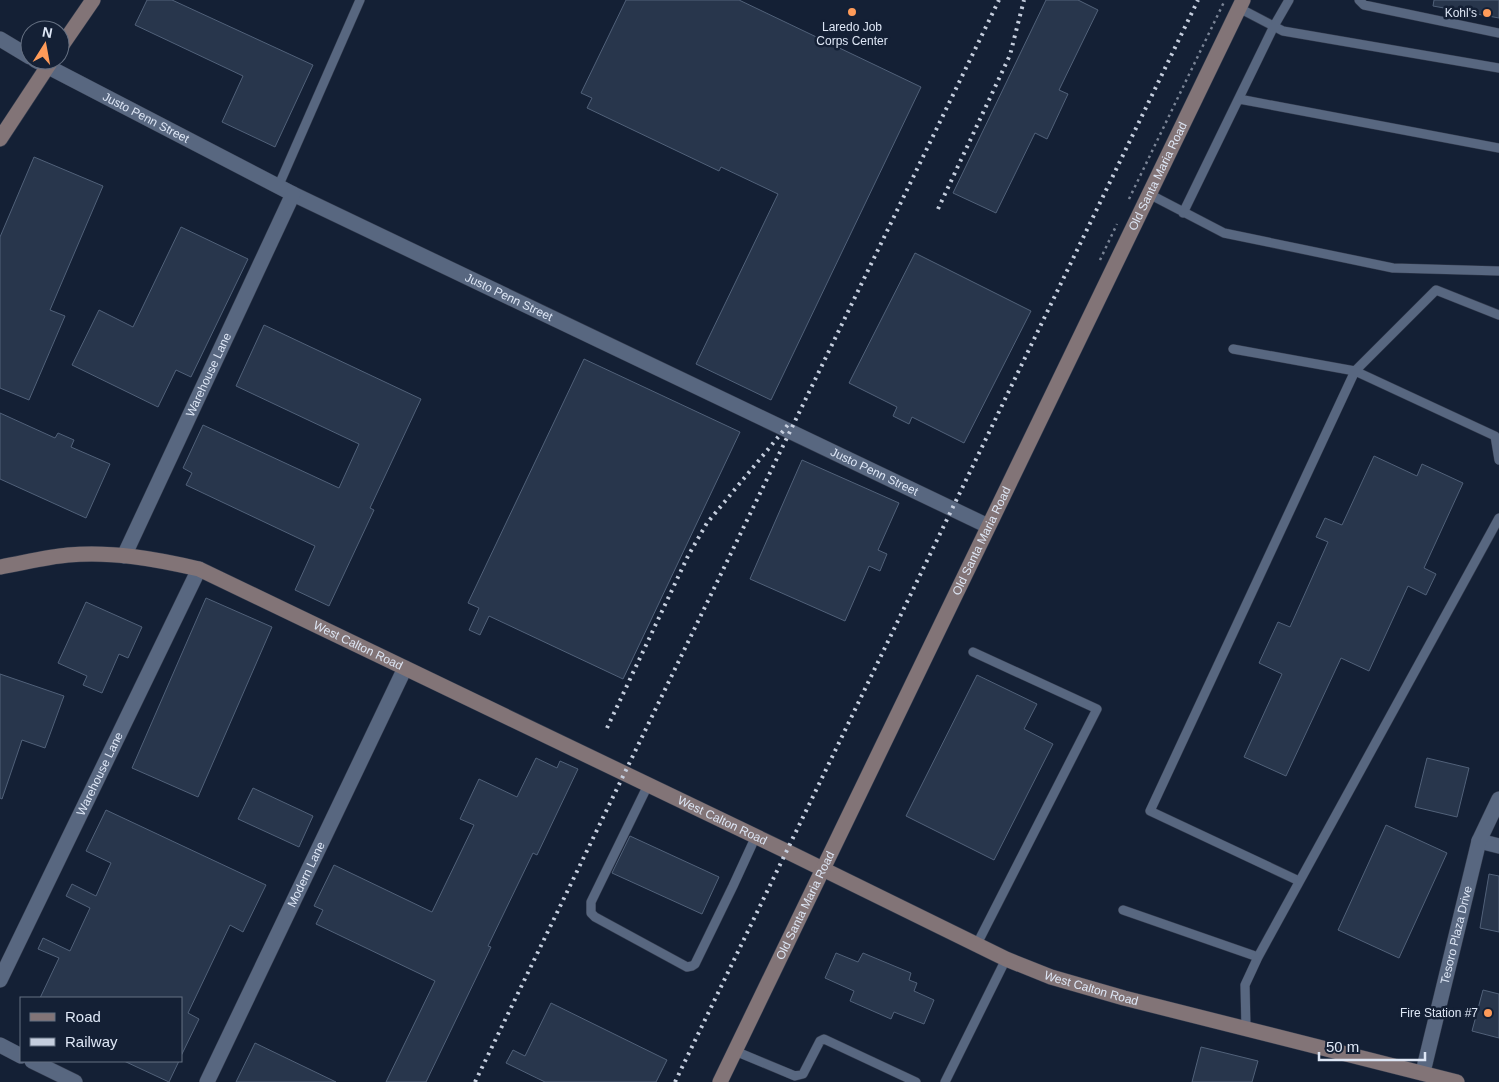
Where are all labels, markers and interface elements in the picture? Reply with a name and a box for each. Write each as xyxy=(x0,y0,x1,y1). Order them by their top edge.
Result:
marker: Laredo Job Corps Center xyxy=(846,6,858,18)
place label: Kohl's xyxy=(1445,6,1477,20)
marker: Kohl's xyxy=(1481,7,1493,19)
north arrow xyxy=(20,20,70,70)
place label: Laredo Job Corps Center xyxy=(816,20,888,48)
text: N xyxy=(41,23,54,41)
street label: Justo Penn Street xyxy=(100,89,192,146)
street label: Old Santa Maria Road xyxy=(1126,120,1190,233)
street label: Justo Penn Street xyxy=(463,270,556,324)
street label: Warehouse Lane xyxy=(183,330,234,419)
street label: Justo Penn Street xyxy=(828,445,921,499)
street label: Old Santa Maria Road xyxy=(949,484,1014,597)
street label: West Calton Road xyxy=(311,618,405,673)
street label: Warehouse Lane xyxy=(74,730,126,818)
street label: West Calton Road xyxy=(675,793,769,848)
street label: Modern Lane xyxy=(285,839,328,909)
street label: Old Santa Maria Road xyxy=(773,849,837,962)
street label: Tesoro Plaza Drive xyxy=(1438,884,1475,986)
street label: West Calton Road xyxy=(1042,968,1140,1008)
legend xyxy=(20,997,182,1062)
place label: Fire Station #7 xyxy=(1400,1006,1478,1020)
marker: Fire Station #7 xyxy=(1482,1007,1494,1019)
text: Road xyxy=(65,1008,101,1025)
scale bar xyxy=(1319,1030,1425,1062)
text: Railway xyxy=(65,1033,118,1050)
text: 50 m xyxy=(1326,1038,1359,1055)

